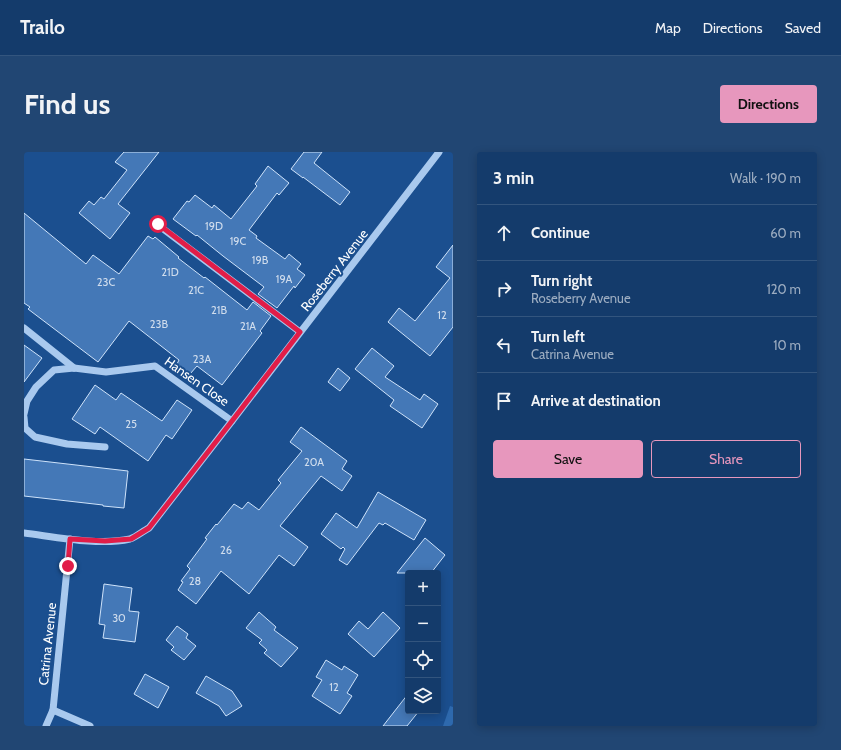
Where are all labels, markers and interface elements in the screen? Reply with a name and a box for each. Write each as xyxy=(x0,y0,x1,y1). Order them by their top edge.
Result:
text: Trailo xyxy=(20,16,65,39)
text: Map xyxy=(655,19,681,37)
text: Directions xyxy=(703,19,763,37)
text: Saved xyxy=(785,19,821,37)
button: Directions xyxy=(720,85,817,123)
text: Find us xyxy=(24,87,110,121)
text: 3 min xyxy=(493,168,534,188)
text: Walk · 190 m xyxy=(730,170,801,186)
route start xyxy=(149,215,167,233)
house number: 19D xyxy=(205,219,223,233)
icon: ahead xyxy=(493,222,515,244)
text: Continue xyxy=(531,224,590,242)
text: 60 m xyxy=(770,225,801,241)
street label: Roseberry Avenue xyxy=(297,226,371,314)
house number: 19C xyxy=(230,234,247,248)
house number: 19B xyxy=(252,253,269,267)
house number: 21D xyxy=(161,265,179,279)
house number: 19A xyxy=(276,272,292,286)
text: Turn right xyxy=(531,272,592,290)
house number: 23C xyxy=(97,275,115,289)
icon: right xyxy=(493,278,515,300)
text: 120 m xyxy=(767,281,801,297)
house number: 21C xyxy=(188,283,204,297)
text: Roseberry Avenue xyxy=(531,290,631,306)
house number: 21B xyxy=(211,303,227,317)
house number: 12 xyxy=(437,308,447,322)
house number: 23B xyxy=(150,317,169,331)
house number: 21A xyxy=(240,319,256,333)
text: Turn left xyxy=(531,328,585,346)
icon: left xyxy=(493,334,515,356)
text: 10 m xyxy=(773,337,801,353)
text: Catrina Avenue xyxy=(531,346,614,362)
house number: 23A xyxy=(193,352,211,366)
street label: Hansen Close xyxy=(162,353,233,409)
icon: arrive xyxy=(493,390,515,412)
text: Arrive at destination xyxy=(531,392,661,410)
house number: 25 xyxy=(125,417,137,431)
button: Save xyxy=(493,440,643,478)
button: Share xyxy=(651,440,801,478)
house number: 20A xyxy=(304,455,324,469)
house number: 26 xyxy=(220,543,232,557)
route end xyxy=(59,557,77,575)
map controls xyxy=(405,570,441,714)
button: + xyxy=(405,570,441,606)
house number: 28 xyxy=(189,574,201,588)
street label: Catrina Avenue xyxy=(35,602,59,686)
button: − xyxy=(405,606,441,642)
house number: 30 xyxy=(112,611,126,625)
button: locate xyxy=(405,642,441,678)
button: layers xyxy=(405,678,441,714)
house number: 12 xyxy=(329,680,339,694)

